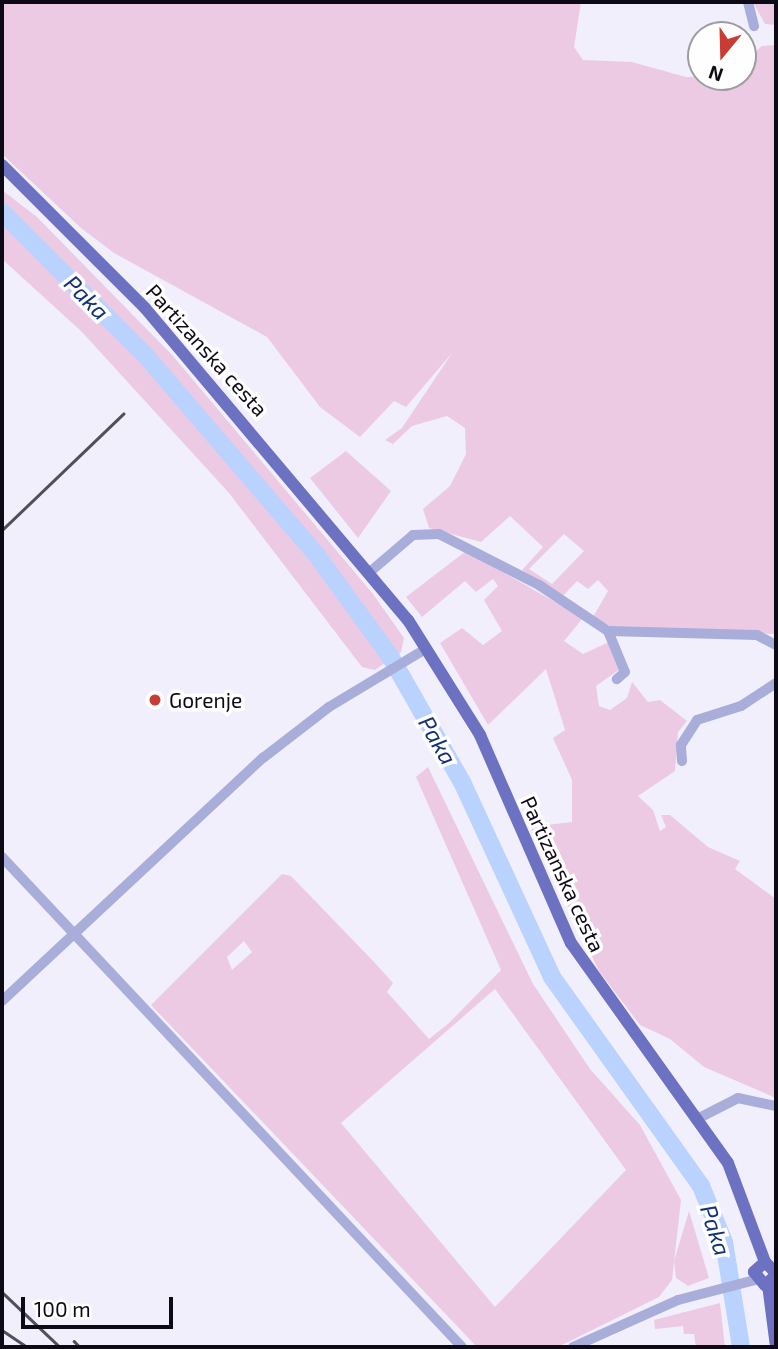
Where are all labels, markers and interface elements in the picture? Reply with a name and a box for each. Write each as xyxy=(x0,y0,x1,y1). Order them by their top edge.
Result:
north arrow xyxy=(687,21,757,91)
text: N xyxy=(705,61,726,88)
water label: Paka xyxy=(59,269,115,325)
street label: Partizanska cesta xyxy=(141,279,273,421)
place label: Gorenje xyxy=(169,687,242,713)
marker: Gorenje xyxy=(147,692,163,708)
water label: Paka xyxy=(413,711,463,769)
street label: Partizanska cesta xyxy=(516,792,610,956)
water label: Paka xyxy=(695,1201,737,1259)
scale bar xyxy=(24,1282,177,1326)
text: 100 m xyxy=(34,1296,91,1321)

